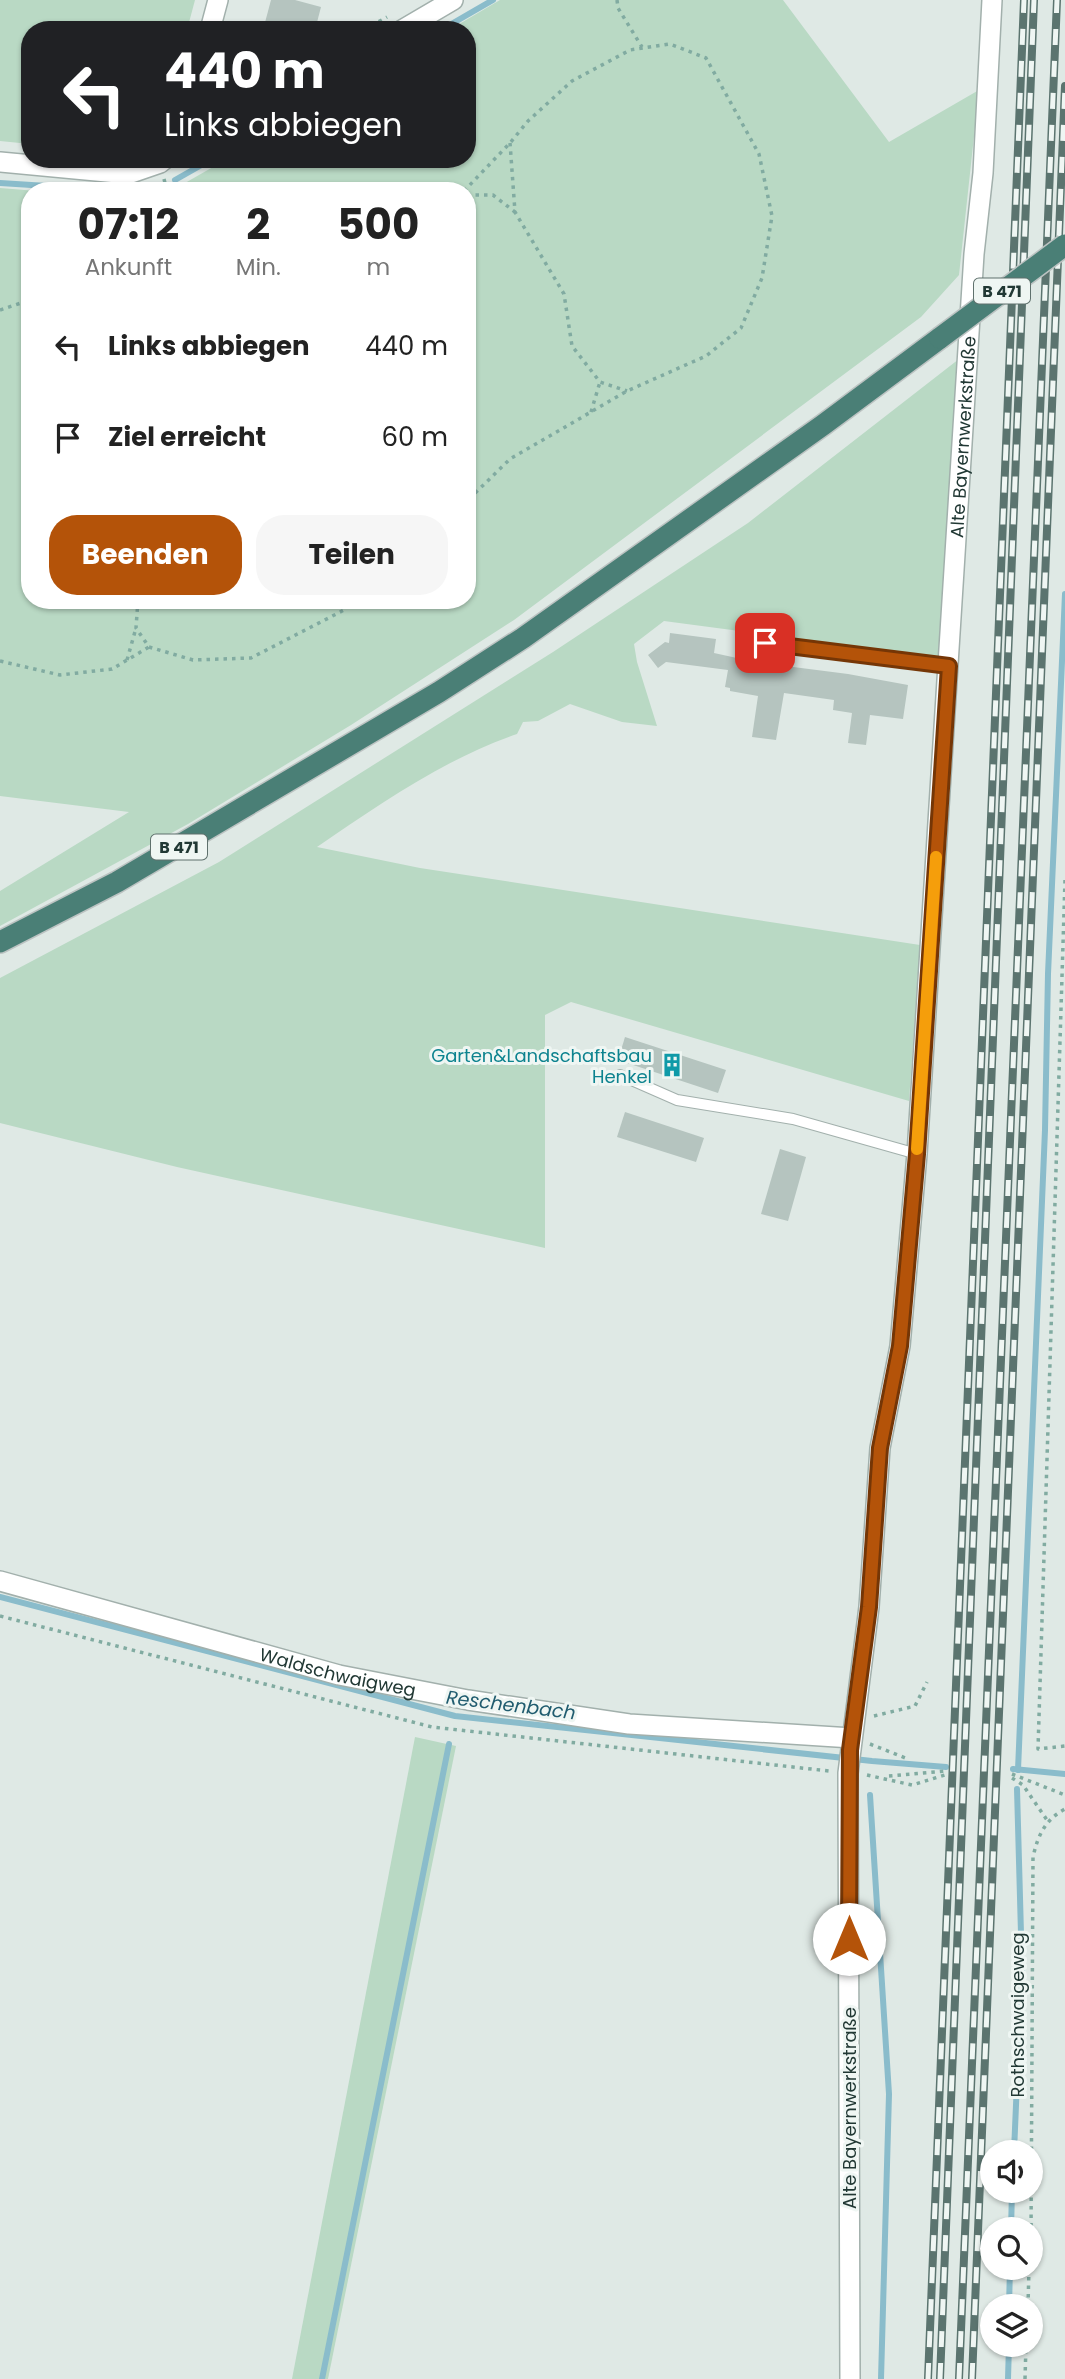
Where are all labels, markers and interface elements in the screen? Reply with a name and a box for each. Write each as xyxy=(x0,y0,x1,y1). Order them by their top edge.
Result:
text: 440 m xyxy=(164,37,325,105)
icon: left xyxy=(49,49,140,140)
text: Links abbiegen xyxy=(164,102,402,147)
text: 07:12 xyxy=(78,195,179,254)
text: 2 xyxy=(246,195,270,254)
text: 500 xyxy=(337,195,419,254)
text: Ankunft xyxy=(85,251,172,283)
text: Min. xyxy=(236,251,281,283)
text: m xyxy=(367,251,390,283)
road number: B 471 xyxy=(974,278,1030,304)
icon: left xyxy=(49,328,87,366)
text: Links abbiegen xyxy=(108,328,310,364)
text: 440 m xyxy=(365,328,448,364)
street label: Alte Bayernwerkstraße xyxy=(944,335,981,538)
icon: arrive xyxy=(49,419,87,457)
text: Ziel erreicht xyxy=(108,419,266,455)
text: 60 m xyxy=(381,419,448,455)
button: Beenden xyxy=(49,515,242,595)
button: Teilen xyxy=(256,515,448,595)
pin xyxy=(735,613,795,673)
icon: arrive xyxy=(746,624,784,662)
road number: B 471 xyxy=(151,834,207,860)
place label: Garten&Landschaftsbau Henkel xyxy=(431,1043,652,1089)
building icon: Garten&Landschaftsbau Henkel xyxy=(658,1051,686,1079)
street label: Waldschwaigweg xyxy=(257,1641,418,1702)
water label: Reschenbach xyxy=(445,1684,577,1726)
position arrow xyxy=(812,1902,886,1976)
street label: Rothschwaigeweg xyxy=(1005,1932,1030,2098)
street label: Alte Bayernwerkstraße xyxy=(837,2007,862,2209)
map controls xyxy=(980,2140,1043,2357)
button: sound xyxy=(980,2140,1043,2203)
button: search xyxy=(980,2217,1043,2280)
button: layers xyxy=(980,2294,1043,2357)

